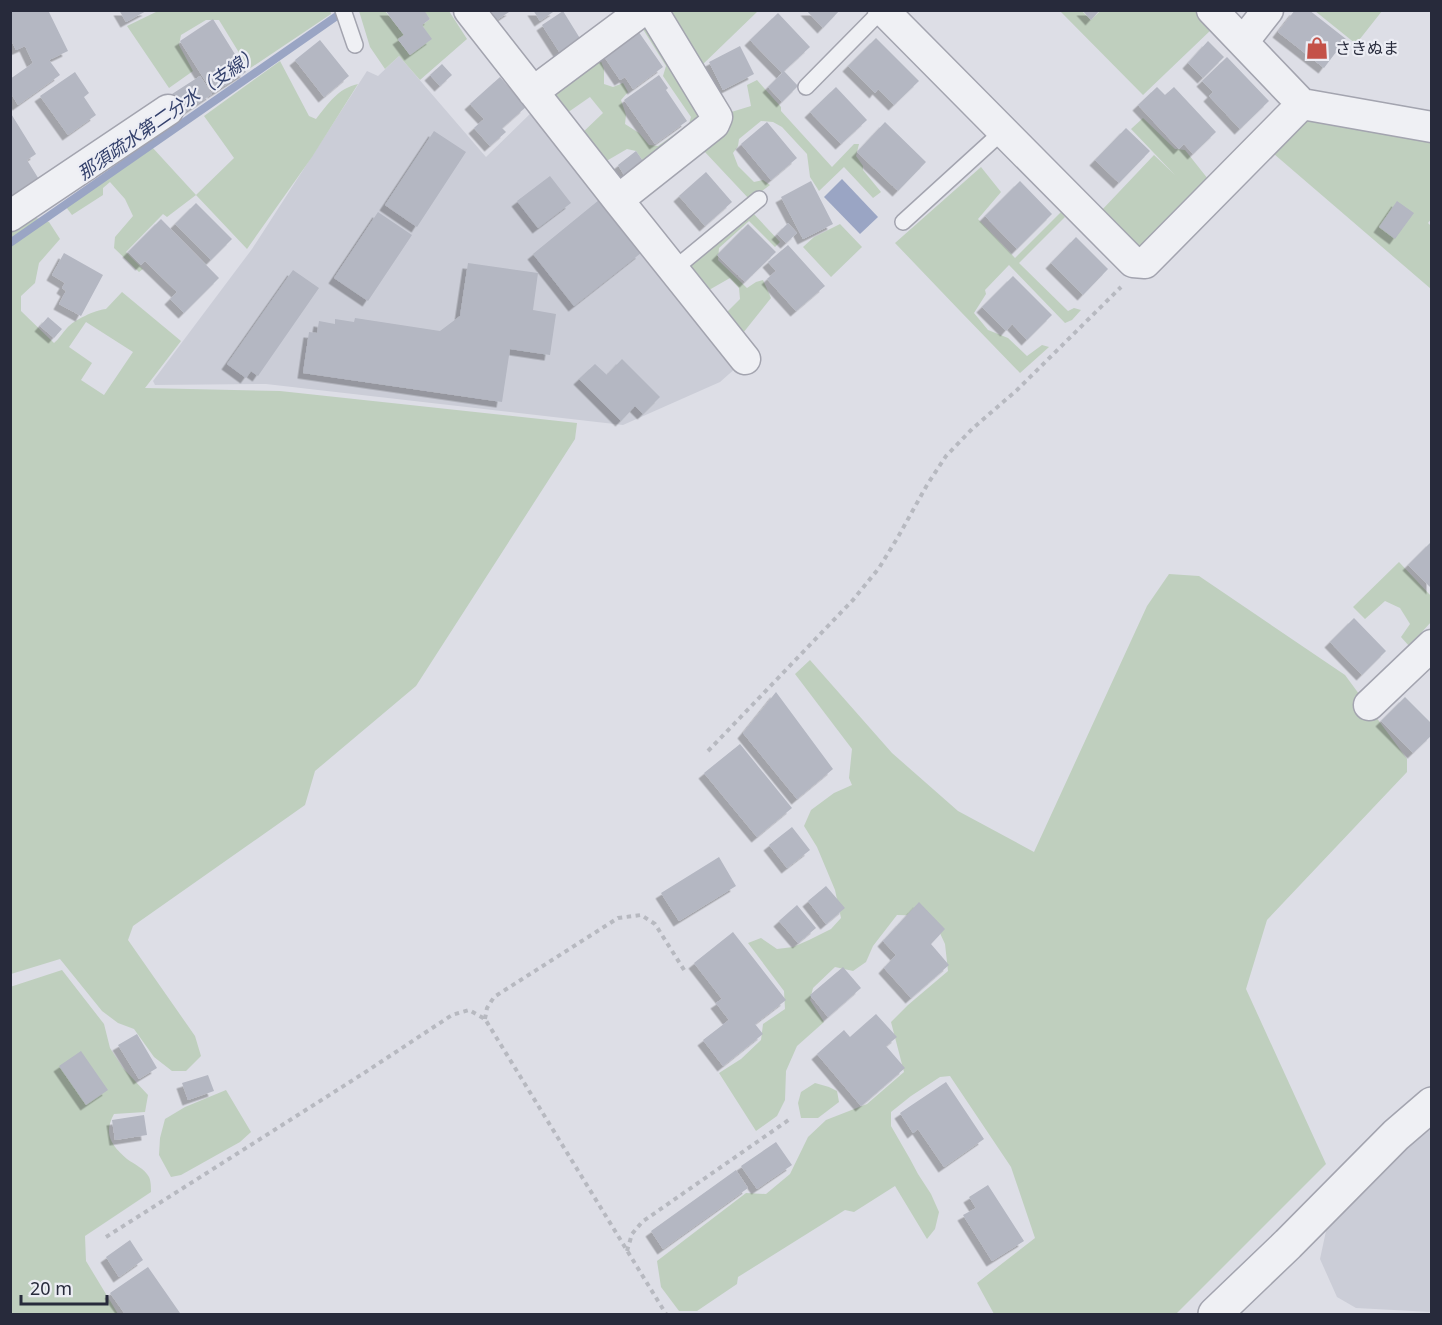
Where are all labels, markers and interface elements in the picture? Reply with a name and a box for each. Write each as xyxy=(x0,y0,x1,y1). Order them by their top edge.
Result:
shop icon: さきぬま xyxy=(1304,35,1330,61)
place label: さきぬま xyxy=(1335,37,1399,59)
water label: 那須疏水第二分水（支線） xyxy=(73,41,263,185)
scale bar xyxy=(21,1268,106,1306)
text: 20 m xyxy=(30,1276,72,1300)

